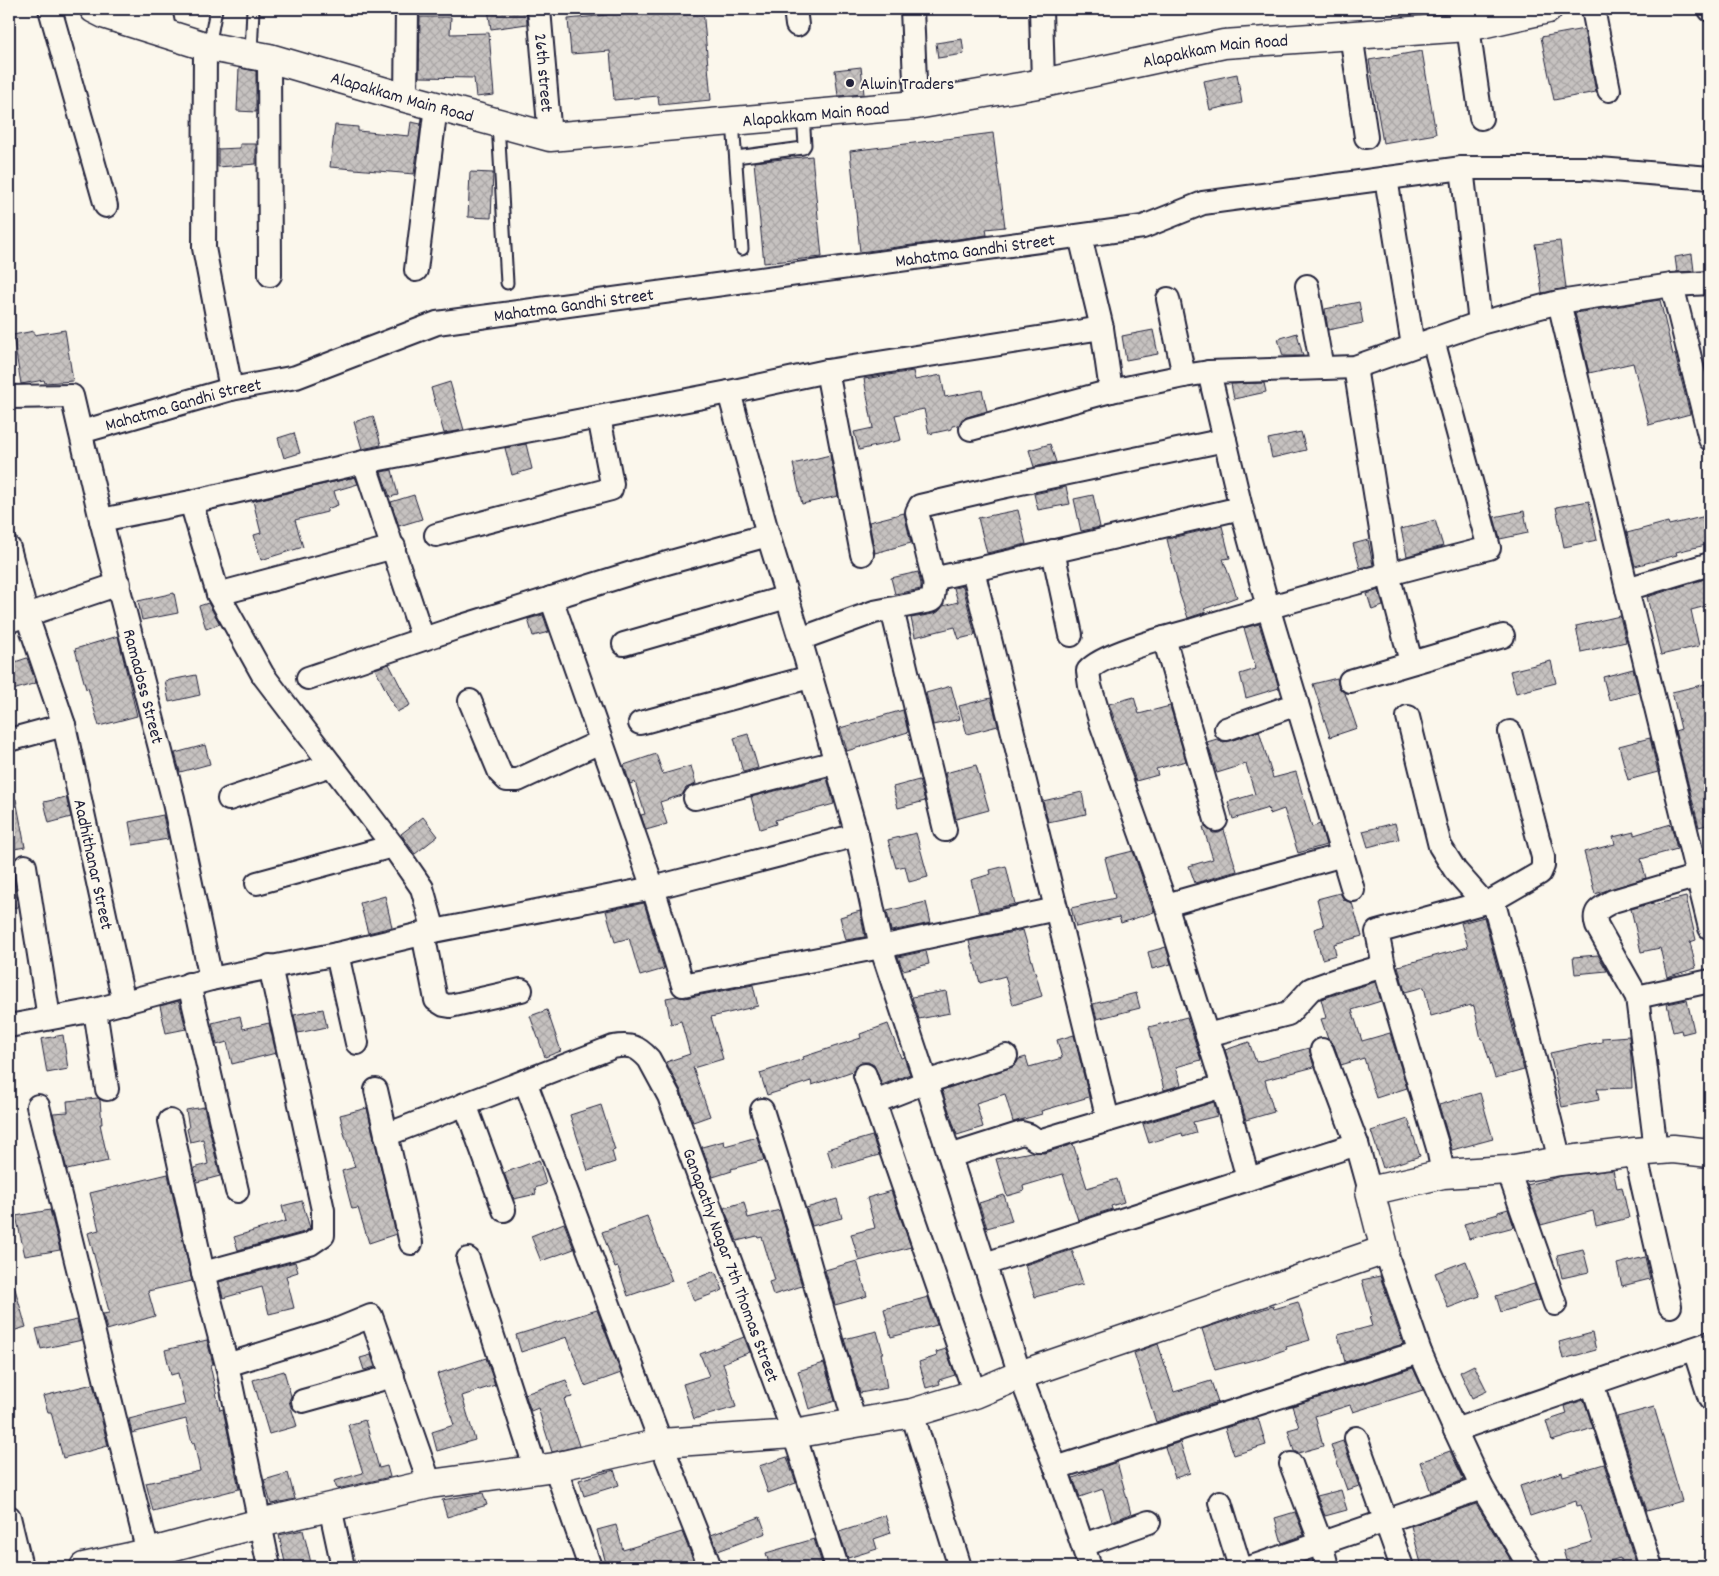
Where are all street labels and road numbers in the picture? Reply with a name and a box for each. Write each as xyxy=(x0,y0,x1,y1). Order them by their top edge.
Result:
street label: Alapakkam Main Road xyxy=(1140,30,1289,76)
street label: 26th street xyxy=(526,32,558,114)
street label: Alapakkam Main Road xyxy=(327,67,476,131)
street label: Alapakkam Main Road xyxy=(741,97,891,135)
street label: Mahatma Gandhi Street xyxy=(894,229,1057,276)
street label: Mahatma Gandhi Street xyxy=(492,284,656,330)
street label: Mahatma Gandhi Street xyxy=(103,374,264,439)
street label: Ramadoss Street xyxy=(115,627,169,747)
street label: Aadhithanar Street xyxy=(65,797,118,933)
street label: Ganapathy Nagar 7th Thomas Street xyxy=(674,1145,784,1387)

